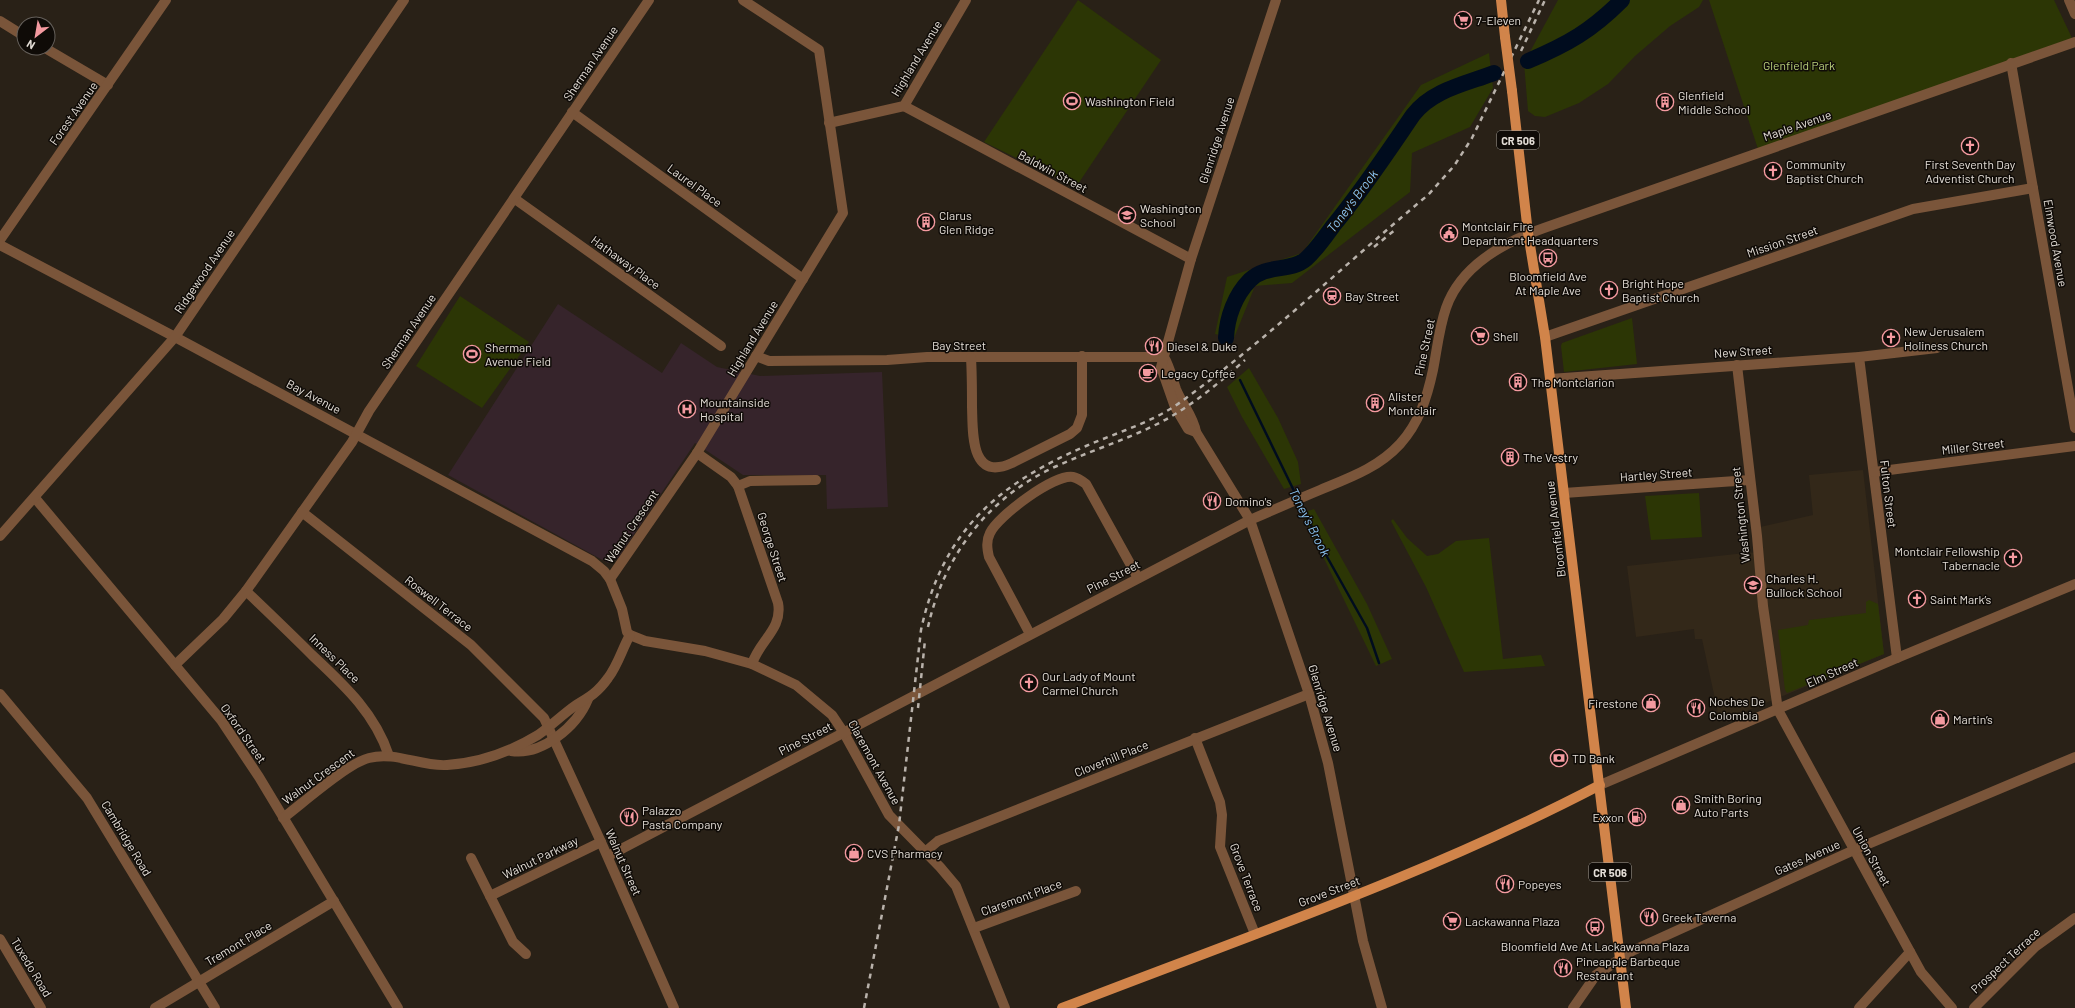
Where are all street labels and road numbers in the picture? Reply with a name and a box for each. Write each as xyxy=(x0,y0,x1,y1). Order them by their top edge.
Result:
street label: Highland Avenue xyxy=(888,17,944,99)
street label: Sherman Avenue xyxy=(560,23,620,103)
street label: Forest Avenue xyxy=(46,79,100,147)
street label: Glenridge Avenue xyxy=(1195,95,1237,185)
street label: Maple Avenue xyxy=(1761,107,1833,143)
road number: CR 506 xyxy=(1497,131,1539,149)
street label: Baldwin Street xyxy=(1016,147,1090,195)
street label: Laurel Place xyxy=(665,161,725,209)
street label: Elmwood Avenue xyxy=(2041,198,2071,288)
street label: Mission Street xyxy=(1745,222,1819,260)
street label: Ridgewood Avenue xyxy=(171,226,237,316)
street label: Hathaway Place xyxy=(589,232,663,292)
street label: Sherman Avenue xyxy=(378,291,438,371)
street label: Highland Avenue xyxy=(724,297,780,379)
street label: Pine Street xyxy=(1411,317,1437,377)
street label: Bay Street xyxy=(932,338,986,352)
street label: New Street xyxy=(1713,342,1773,360)
street label: Bay Avenue xyxy=(284,376,344,416)
street label: Miller Street xyxy=(1941,435,2005,457)
street label: Fulton Street xyxy=(1878,459,1900,529)
street label: Hartley Street xyxy=(1619,464,1693,484)
street label: Washington Street xyxy=(1728,466,1752,564)
street label: Bloomfield Avenue xyxy=(1542,480,1568,578)
street label: Walnut Crescent xyxy=(601,487,661,565)
street label: George Street xyxy=(755,510,791,584)
street label: Pine Street xyxy=(1084,557,1142,595)
street label: Roswell Terrace xyxy=(402,572,476,634)
street label: Inness Place xyxy=(307,631,363,685)
street label: Elm Street xyxy=(1804,654,1860,690)
street label: Glenridge Avenue xyxy=(1306,663,1346,753)
street label: Oxford Street xyxy=(218,701,270,765)
street label: Claremont Avenue xyxy=(846,717,904,807)
street label: Pine Street xyxy=(776,719,834,757)
street label: Cloverhill Place xyxy=(1072,737,1150,779)
street label: Walnut Crescent xyxy=(279,745,357,807)
street label: Cambridge Road xyxy=(99,798,155,878)
street label: Union Street xyxy=(1850,824,1894,888)
street label: Walnut Street xyxy=(603,827,645,897)
street label: Walnut Parkway xyxy=(500,832,580,881)
street label: Gates Avenue xyxy=(1772,836,1842,878)
street label: Grove Terrace xyxy=(1228,841,1266,913)
road number: CR 506 xyxy=(1589,863,1631,881)
street label: Grove Street xyxy=(1296,873,1362,909)
street label: Claremont Place xyxy=(979,876,1063,918)
street label: Tremont Place xyxy=(202,918,274,968)
street label: Prospect Terrace xyxy=(1967,924,2043,996)
street label: Tuxedo Road xyxy=(9,935,55,999)

